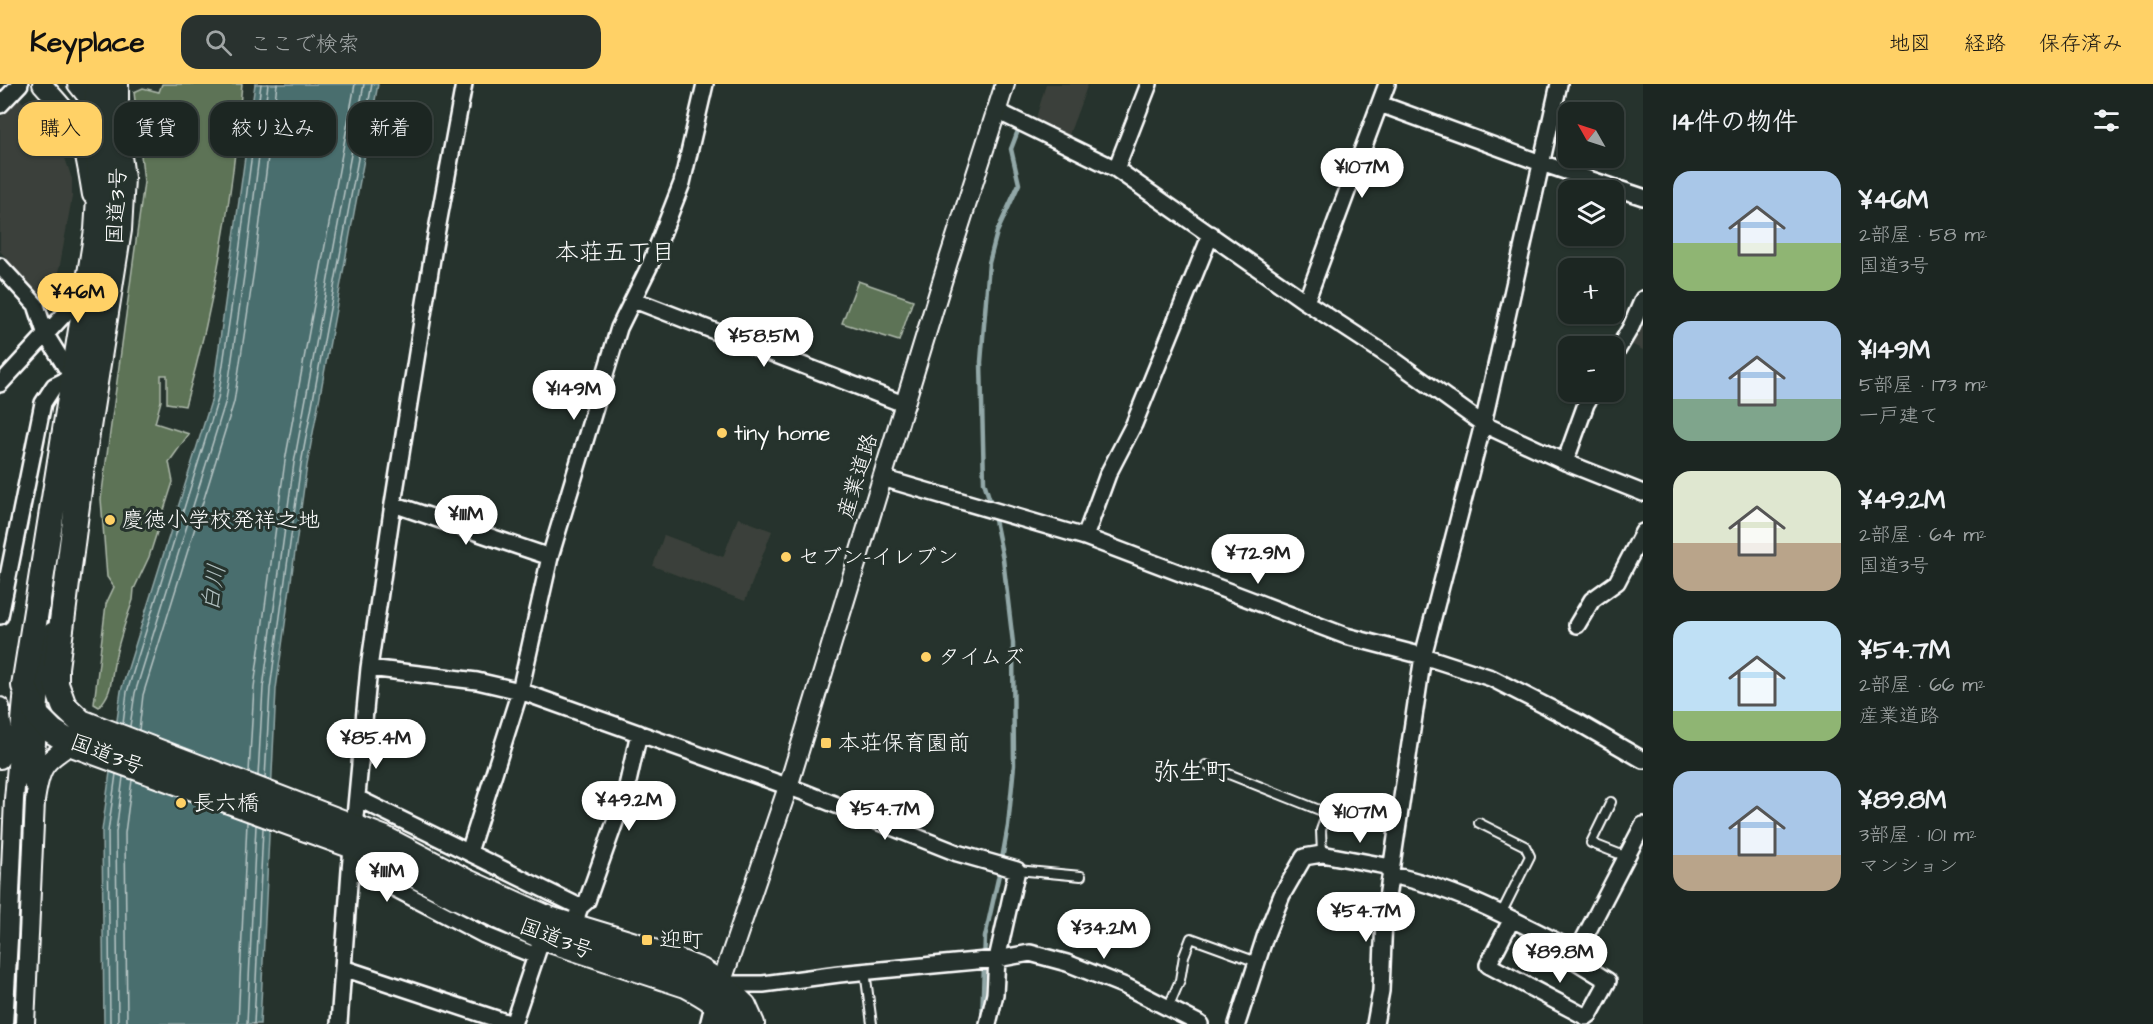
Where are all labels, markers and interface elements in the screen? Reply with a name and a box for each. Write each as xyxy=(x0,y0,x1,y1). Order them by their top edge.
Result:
search box xyxy=(181,15,601,69)
text: Keyplace xyxy=(30,23,145,62)
icon: search xyxy=(202,26,235,59)
text: ここで検索 xyxy=(250,29,360,60)
text: 地図 xyxy=(1889,29,1931,58)
text: 経路 xyxy=(1964,29,2006,58)
text: 保存済み xyxy=(2039,29,2123,58)
chip: 購入 xyxy=(18,102,102,156)
chip: 賃貸 xyxy=(114,102,198,156)
chip: 絞り込み xyxy=(210,102,336,156)
chip: 新着 xyxy=(348,102,432,156)
north arrow xyxy=(1558,102,1624,168)
map controls xyxy=(1558,102,1624,402)
text: 14件の物件 xyxy=(1673,104,1798,140)
icon: filters xyxy=(2090,104,2123,137)
pin: ¥107M xyxy=(1320,148,1404,199)
text: ¥107M xyxy=(1335,153,1389,181)
street label: 国道3号 xyxy=(100,167,134,245)
button: layers xyxy=(1558,180,1624,246)
text: ¥46M xyxy=(1859,182,1928,218)
icon: home xyxy=(1721,195,1793,267)
text: 2部屋 · 58 m² xyxy=(1859,221,1987,249)
district label: 本荘五丁目 xyxy=(555,236,675,270)
text: 国道3号 xyxy=(1859,252,1929,280)
button: + xyxy=(1558,258,1624,324)
pin: ¥46M xyxy=(42,273,114,324)
text: ¥46M xyxy=(51,278,105,306)
pin: ¥58.5M xyxy=(715,317,813,368)
text: ¥58.5M xyxy=(728,322,800,350)
text: ¥149M xyxy=(1859,332,1930,368)
button: − xyxy=(1558,336,1624,402)
icon: home xyxy=(1721,345,1793,417)
pin: ¥149M xyxy=(532,370,616,421)
text: 5部屋 · 173 m² xyxy=(1859,371,1988,399)
text: ¥149M xyxy=(547,375,601,403)
text: 一戸建て xyxy=(1859,402,1939,430)
place label: tiny home xyxy=(734,418,830,450)
marker: tiny home xyxy=(715,426,729,440)
street label: 産業道路 xyxy=(830,429,886,523)
text: ¥49.2M xyxy=(1859,482,1945,518)
pin: ¥111M xyxy=(424,495,508,546)
icon: home xyxy=(1721,495,1793,567)
text: ¥111M xyxy=(449,500,483,528)
place label: 慶徳小学校発祥之地 xyxy=(122,505,320,536)
marker: 慶徳小学校発祥之地 xyxy=(103,513,117,527)
text: 2部屋 · 64 m² xyxy=(1859,521,1987,549)
pin: ¥72.9M xyxy=(1209,534,1307,585)
text: ¥72.9M xyxy=(1225,539,1291,567)
place label: セブン-イレブン xyxy=(798,542,959,573)
marker: セブン-イレブン xyxy=(779,550,793,564)
text: 国道3号 xyxy=(1859,552,1929,580)
water label: 白川 xyxy=(193,562,235,614)
text: ¥54.7M xyxy=(1859,632,1950,668)
place label: タイムズ xyxy=(938,642,1024,673)
icon: home xyxy=(1721,645,1793,717)
marker: タイムズ xyxy=(919,650,933,664)
text: 2部屋 · 66 m² xyxy=(1859,671,1985,699)
text: 産業道路 xyxy=(1859,702,1939,730)
pin: ¥85.4M xyxy=(327,719,425,770)
text: ¥85.4M xyxy=(341,724,411,752)
street label: 国道3号 xyxy=(65,727,149,783)
place label: 本荘保育園前 xyxy=(838,728,970,759)
marker: 本荘保育園前 xyxy=(819,736,833,750)
district label: 弥生町 xyxy=(1153,754,1231,790)
pin: ¥49.2M xyxy=(580,781,678,832)
text: ¥89.8M xyxy=(1859,782,1947,818)
text: ¥49.2M xyxy=(596,786,662,814)
place label: 長六橋 xyxy=(193,788,259,819)
pin: ¥54.7M xyxy=(836,790,934,841)
pin: ¥107M xyxy=(1318,793,1402,844)
text: ¥54.7M xyxy=(850,795,920,823)
icon: home xyxy=(1721,795,1793,867)
marker: 長六橋 xyxy=(174,796,188,810)
text: ¥107M xyxy=(1333,798,1387,826)
text: 3部屋 · 101 m² xyxy=(1859,821,1977,849)
pin: ¥111M xyxy=(345,852,429,903)
text: マンション xyxy=(1859,852,1958,880)
text: ¥111M xyxy=(370,857,404,885)
pin: ¥54.7M xyxy=(1317,892,1415,943)
text: ¥54.7M xyxy=(1331,897,1401,925)
pin: ¥34.2M xyxy=(1055,909,1153,960)
street label: 国道3号 xyxy=(514,911,598,967)
text: ¥34.2M xyxy=(1071,914,1137,942)
place label: 迎町 xyxy=(659,925,703,956)
marker: 迎町 xyxy=(640,933,654,947)
pin: ¥89.8M xyxy=(1511,933,1609,984)
text: ¥89.8M xyxy=(1526,938,1594,966)

